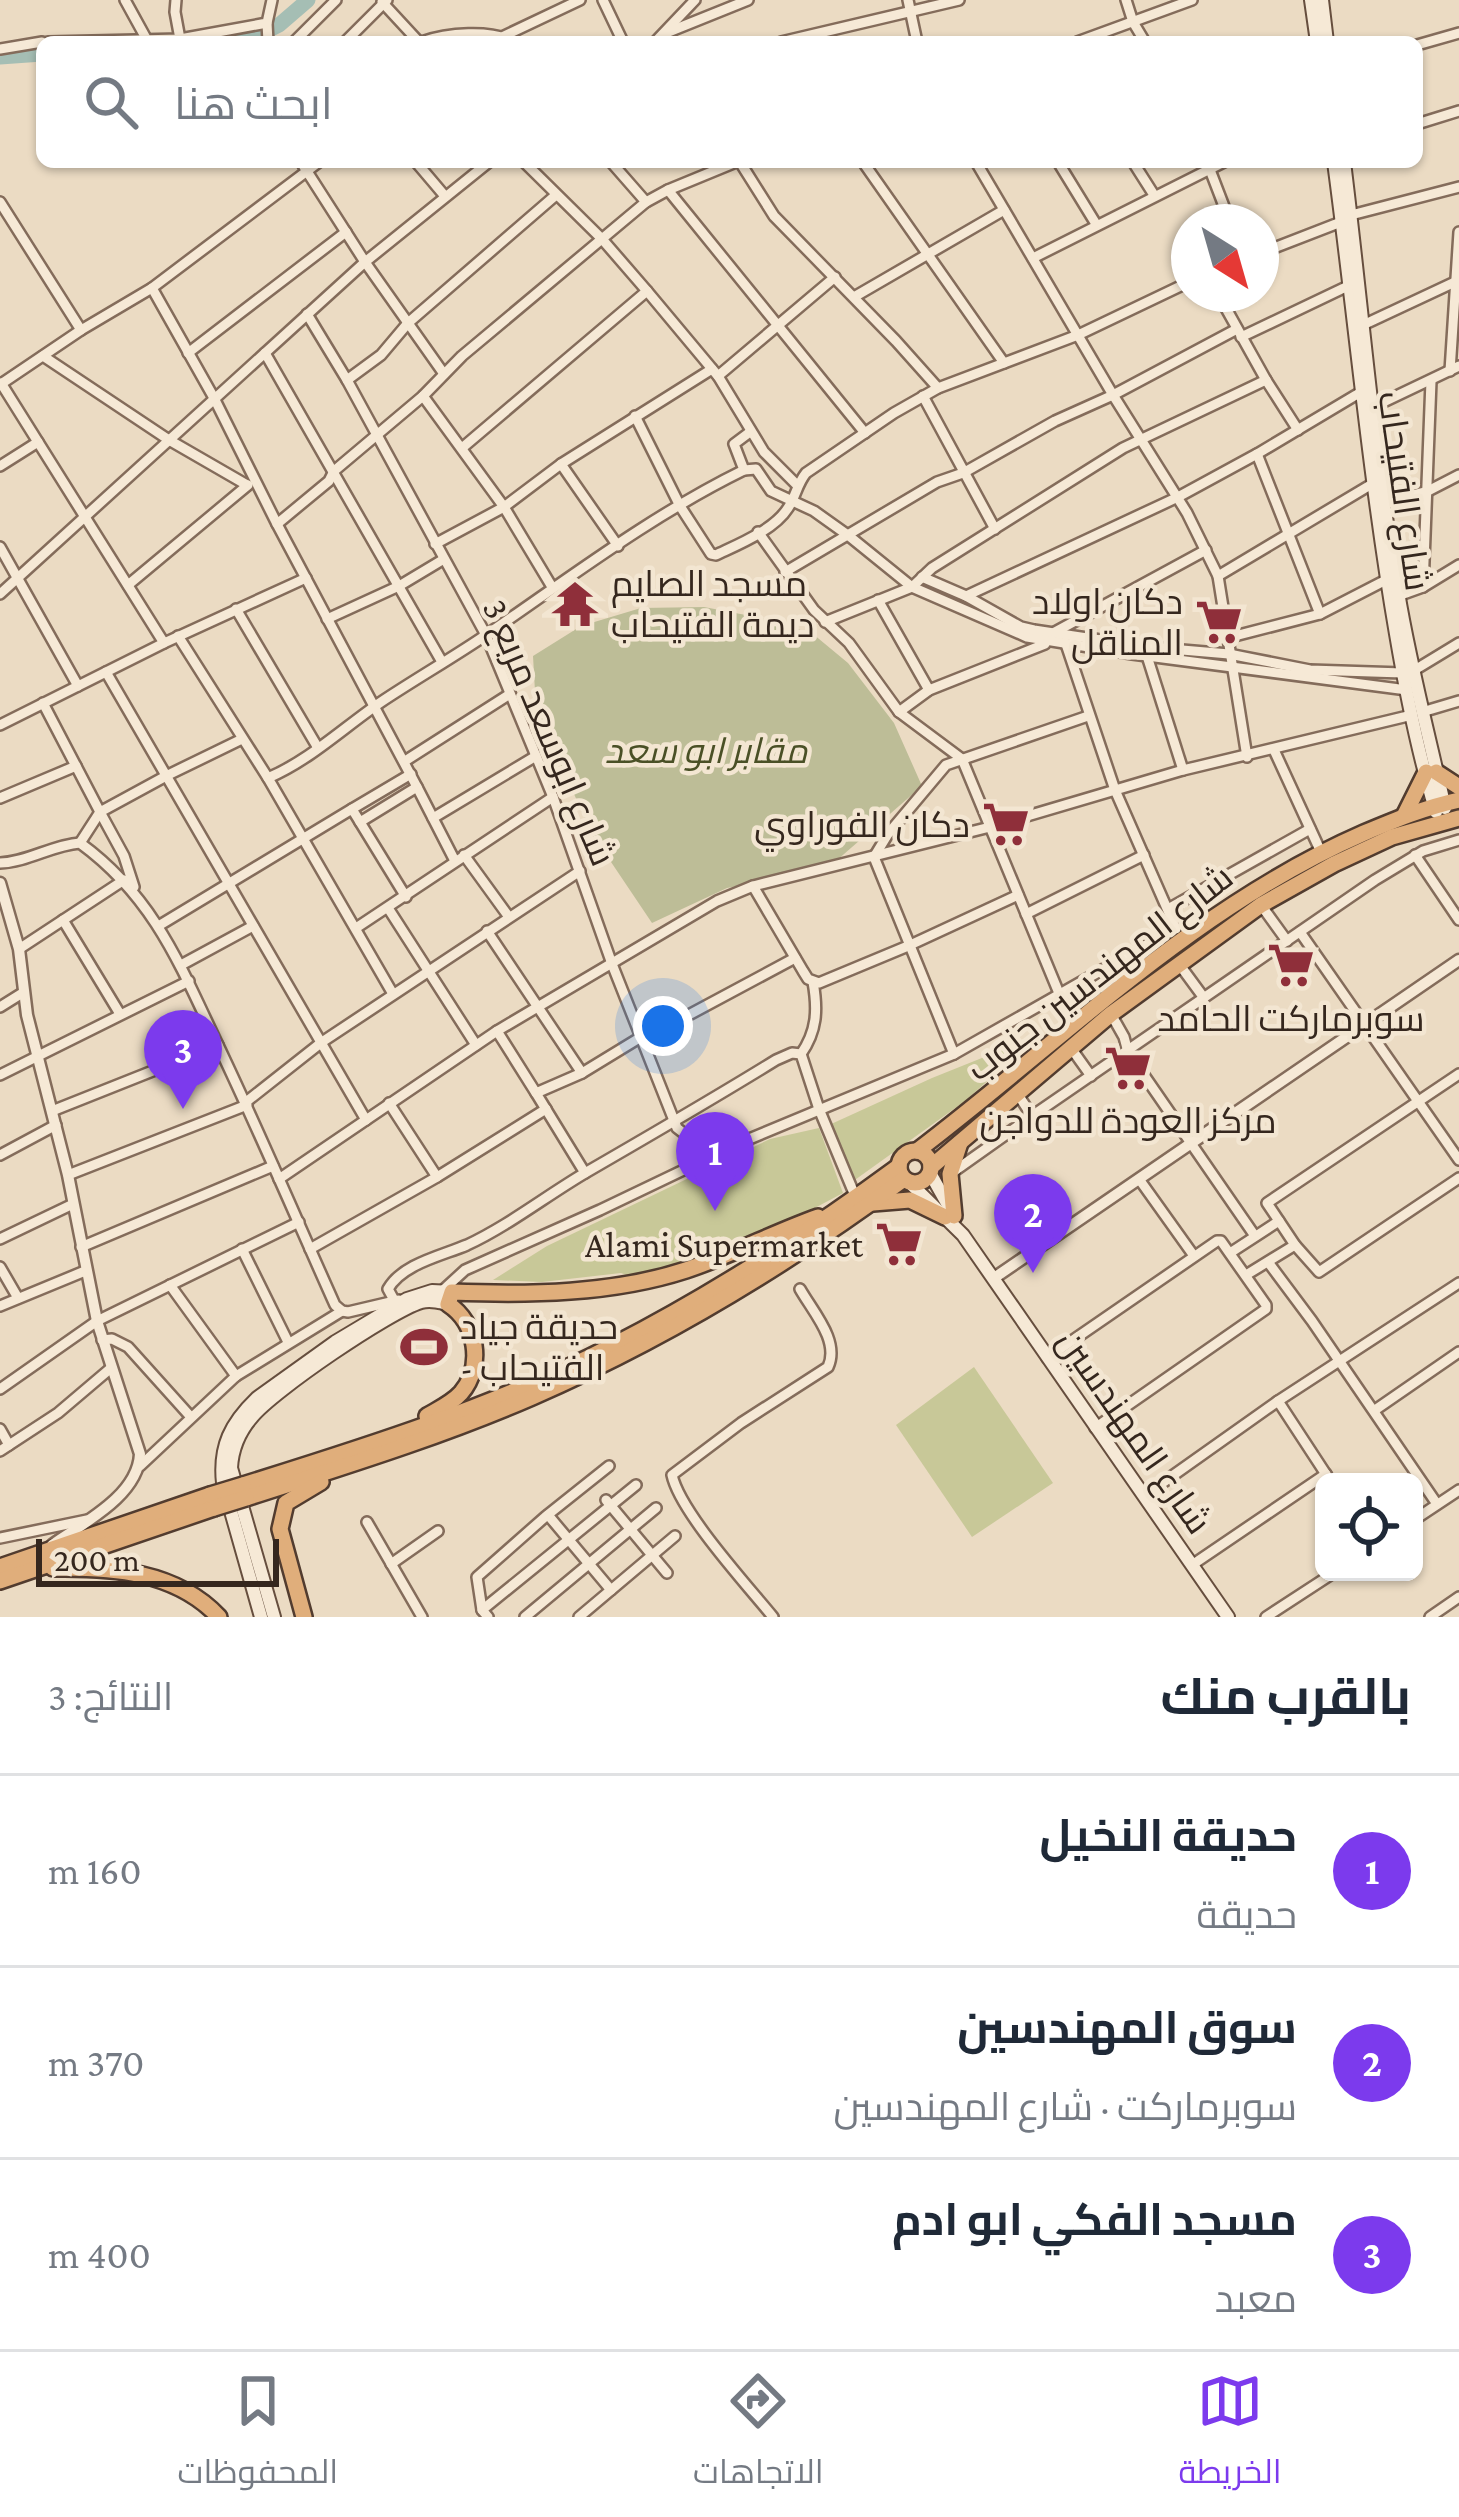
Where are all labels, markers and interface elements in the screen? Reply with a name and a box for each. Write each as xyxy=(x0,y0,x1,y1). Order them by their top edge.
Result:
search box xyxy=(36,36,1423,168)
icon: search xyxy=(78,69,144,135)
text: ابحث هنا xyxy=(174,79,333,129)
north arrow xyxy=(1171,204,1279,312)
street label: شارع الفتيحاب xyxy=(1366,389,1438,594)
place label: مسجد الصايم ديمة الفتيحاب xyxy=(611,564,814,645)
temple icon: مسجد الصايم ديمة الفتيحاب xyxy=(550,579,600,629)
place label: دكان اولاد المناقل xyxy=(1032,582,1183,664)
street label: شارع ابوسعد مربع 3 xyxy=(471,593,623,873)
supermarket icon: دكان اولاد المناقل xyxy=(1194,597,1244,647)
park label: مقابر ابو سعد xyxy=(605,731,808,771)
supermarket icon: دكان الفوراوي xyxy=(981,799,1031,849)
place label: دكان الفوراوي xyxy=(754,805,970,852)
street label: شارع المهندسين جنوب xyxy=(959,857,1243,1092)
supermarket icon: سوبرماركت الحامد xyxy=(1266,940,1316,990)
your location xyxy=(633,996,693,1056)
place label: سوبرماركت الحامد xyxy=(1157,999,1425,1039)
pin: 3 xyxy=(144,1010,222,1109)
supermarket icon: مركز العودة للدواجن xyxy=(1103,1043,1153,1093)
place label: مركز العودة للدواجن xyxy=(979,1101,1277,1142)
pin: 1 xyxy=(676,1112,754,1211)
pin: 2 xyxy=(994,1174,1072,1273)
supermarket icon: Alami Supermarket xyxy=(874,1219,924,1269)
place label: Alami Supermarket xyxy=(585,1225,864,1265)
place label: حديقة جياد - الفتيحاب xyxy=(460,1307,618,1388)
sports icon: حديقة جياد - الفتيحاب xyxy=(399,1322,449,1372)
street label: شارع المهندسين xyxy=(1046,1322,1219,1543)
map controls xyxy=(1315,1473,1423,1581)
button: locate xyxy=(1315,1473,1423,1581)
scale bar xyxy=(36,1533,279,1586)
text: 200 m xyxy=(54,1541,140,1578)
text: بالقرب منك xyxy=(1161,1668,1411,1725)
text: النتائج: 3 xyxy=(48,1675,173,1718)
text: حديقة النخيل xyxy=(1040,1811,1297,1861)
text: 160 m xyxy=(48,1849,141,1892)
text: 1 xyxy=(1365,1849,1379,1892)
text: حديقة xyxy=(1197,1893,1297,1936)
text: سوق المهندسين xyxy=(957,2003,1297,2053)
text: 370 m xyxy=(48,2041,144,2084)
text: 2 xyxy=(1362,2041,1382,2084)
text: سوبرماركت · شارع المهندسين xyxy=(834,2085,1297,2128)
text: مسجد الفكي ابو ادم xyxy=(892,2195,1297,2245)
text: 400 m xyxy=(48,2233,151,2276)
text: 3 xyxy=(1362,2233,1382,2276)
text: معبد xyxy=(1215,2277,1297,2320)
tab: المحفوظات xyxy=(177,2368,338,2502)
tab: الاتجاهات xyxy=(693,2368,824,2502)
tab: الخريطة xyxy=(1179,2368,1282,2502)

